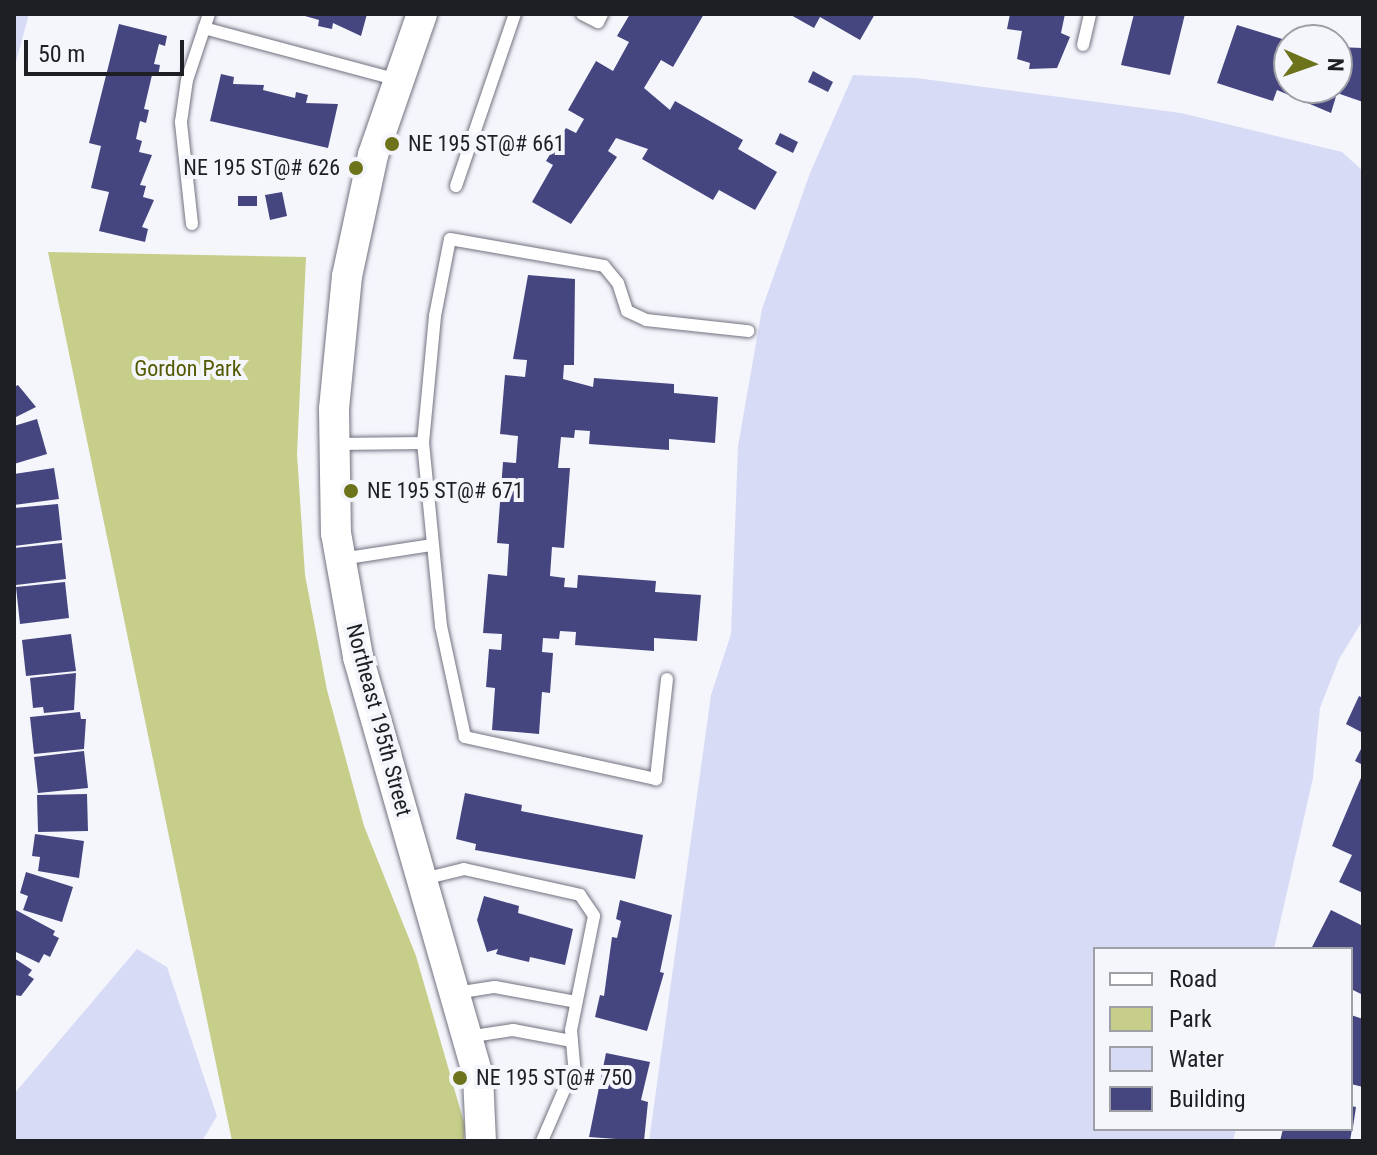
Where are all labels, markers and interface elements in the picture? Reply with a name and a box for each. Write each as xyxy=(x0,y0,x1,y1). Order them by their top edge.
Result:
scale bar xyxy=(28,24,188,74)
north arrow xyxy=(1273,24,1353,104)
text: 50 m xyxy=(38,40,85,68)
text: N xyxy=(1323,58,1348,72)
place label: NE 195 ST@# 661 xyxy=(408,131,565,157)
marker: NE 195 ST@# 661 xyxy=(383,135,401,153)
place label: NE 195 ST@# 626 xyxy=(183,155,340,181)
marker: NE 195 ST@# 626 xyxy=(347,159,365,177)
park label: Gordon Park xyxy=(134,356,242,382)
place label: NE 195 ST@# 671 xyxy=(367,478,524,504)
marker: NE 195 ST@# 671 xyxy=(342,482,360,500)
street label: Northeast 195th Street xyxy=(341,621,417,819)
legend xyxy=(1093,947,1353,1131)
text: Road xyxy=(1169,965,1217,993)
text: Park xyxy=(1169,1005,1212,1033)
text: Water xyxy=(1169,1045,1224,1073)
place label: NE 195 ST@# 750 xyxy=(476,1065,633,1091)
marker: NE 195 ST@# 750 xyxy=(451,1069,469,1087)
text: Building xyxy=(1169,1085,1246,1113)

